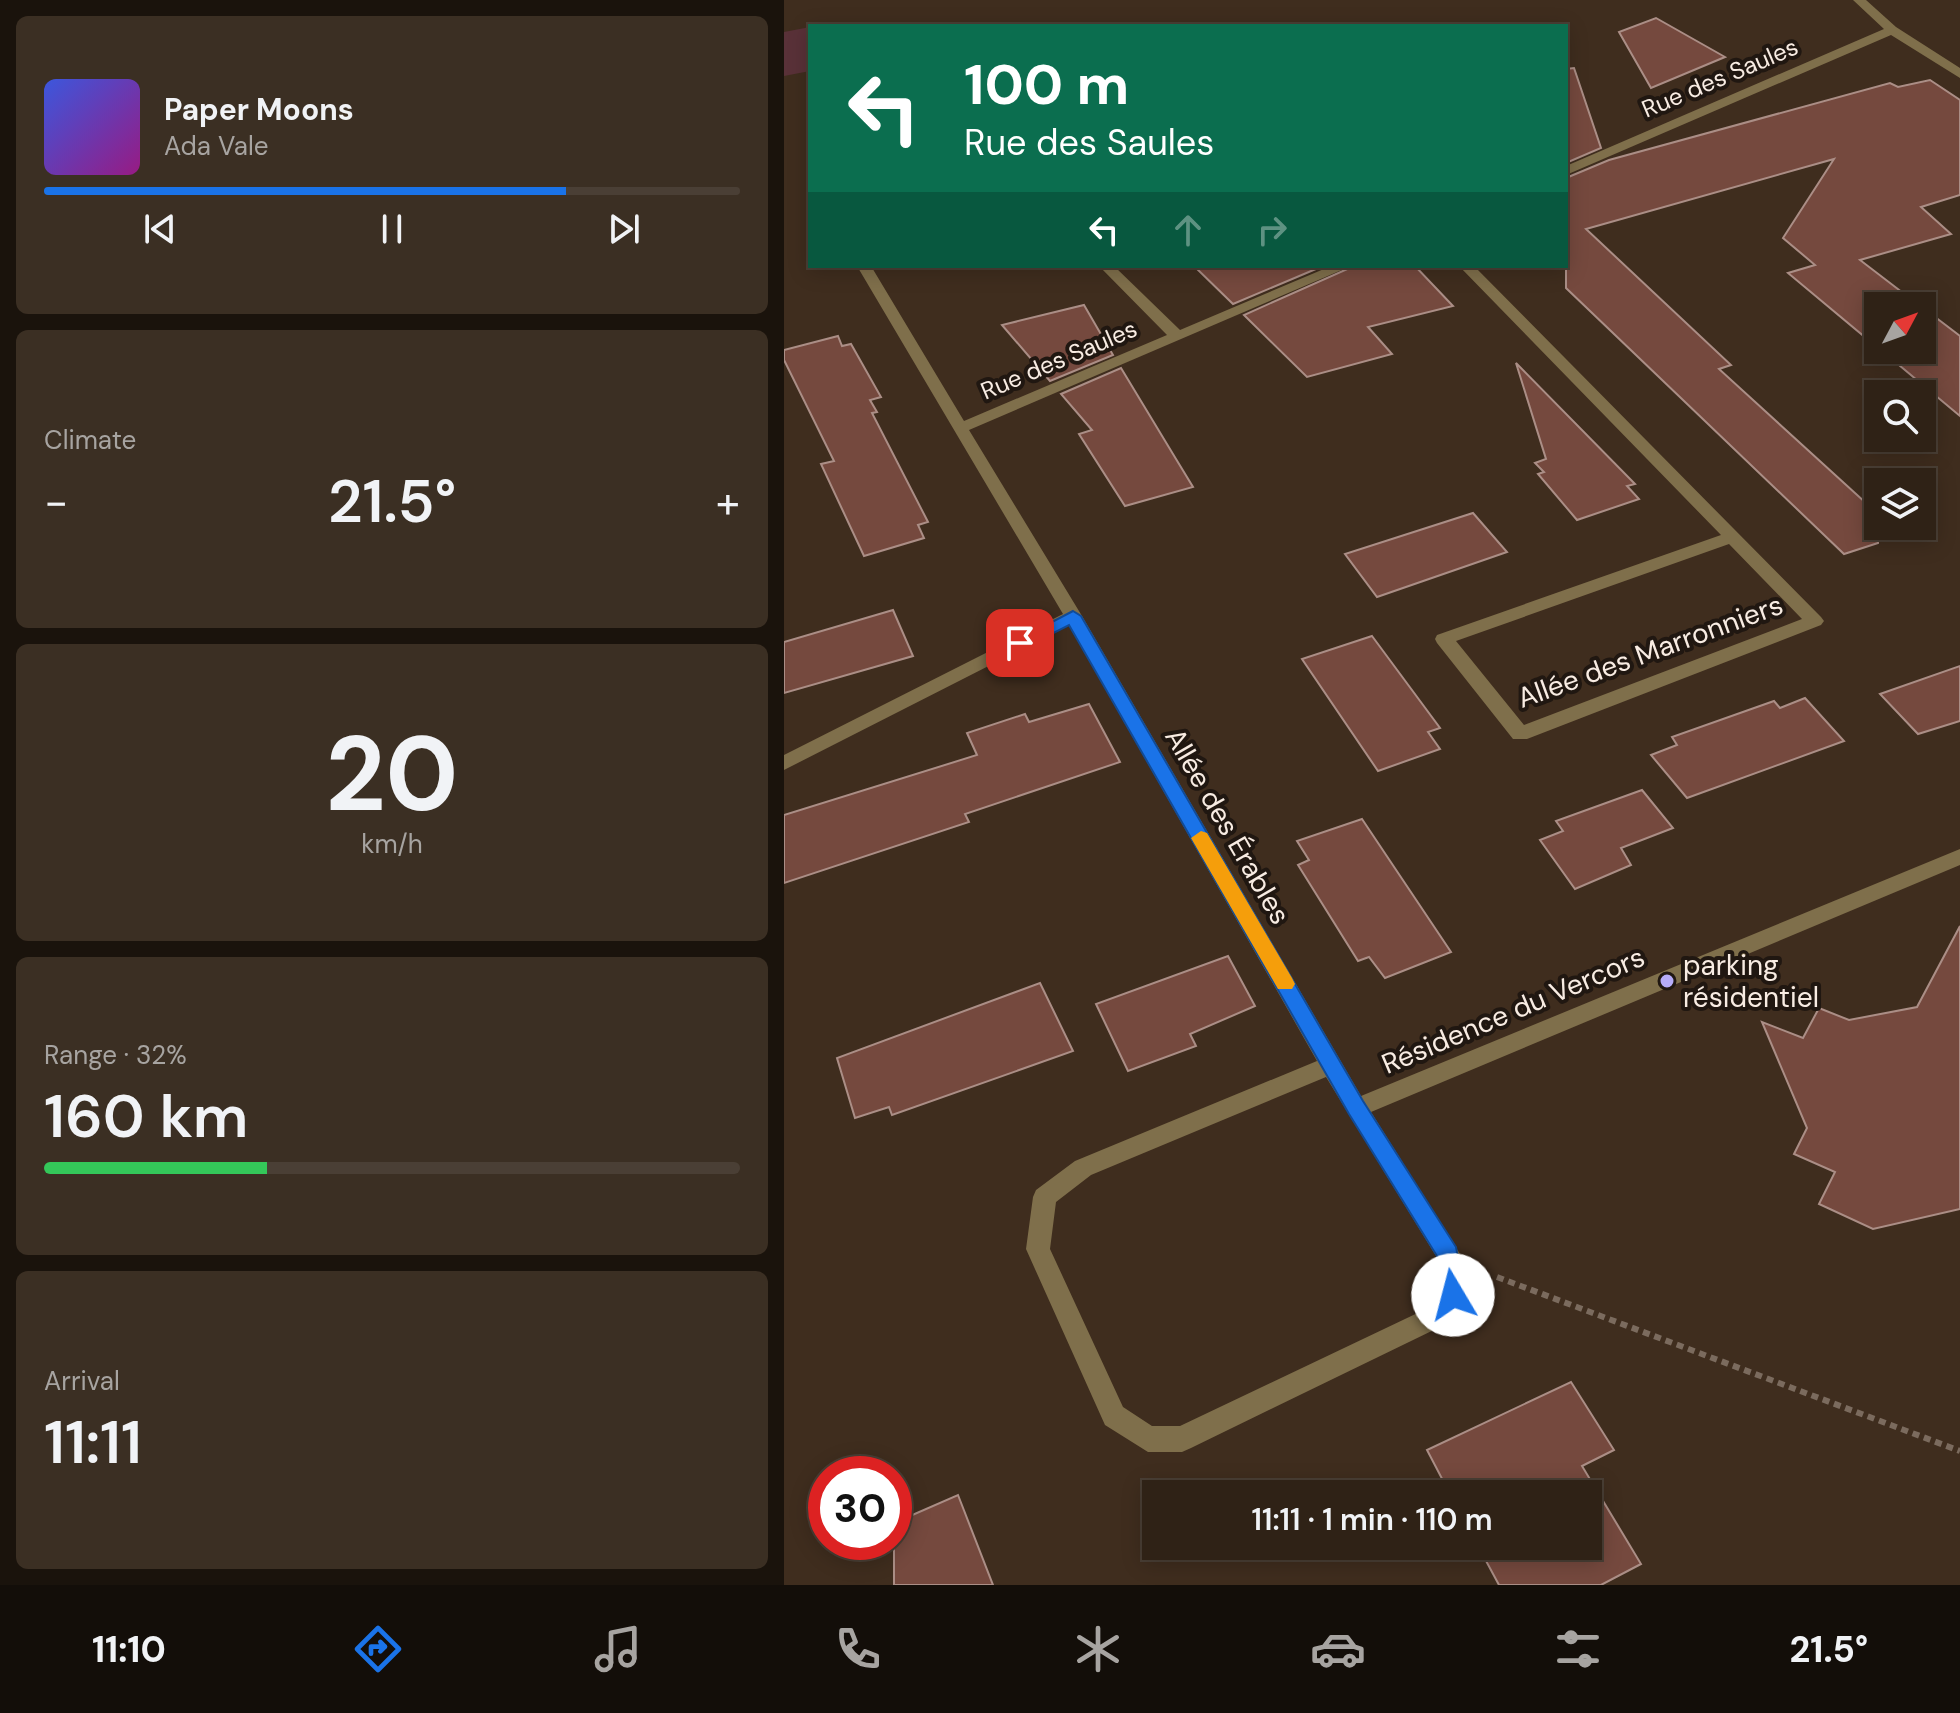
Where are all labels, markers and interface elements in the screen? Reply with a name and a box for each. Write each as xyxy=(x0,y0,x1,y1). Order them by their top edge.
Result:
street label: Rue des Saules xyxy=(1637,31,1803,124)
text: 100 m xyxy=(964,48,1129,121)
icon: left xyxy=(832,56,936,160)
text: Paper Moons xyxy=(164,90,354,129)
text: Rue des Saules xyxy=(964,119,1214,166)
text: Ada Vale xyxy=(164,129,269,163)
icon: previous xyxy=(138,207,182,251)
icon: pause xyxy=(370,207,414,251)
icon: next xyxy=(602,207,646,251)
icon: left xyxy=(1082,208,1126,252)
icon: ahead xyxy=(1166,208,1210,252)
icon: right xyxy=(1250,208,1294,252)
north arrow xyxy=(1864,292,1936,364)
map controls xyxy=(1864,292,1936,540)
street label: Rue des Saules xyxy=(976,313,1142,406)
button: search xyxy=(1864,380,1936,452)
text: Climate xyxy=(44,423,136,457)
text: 21.5° xyxy=(328,462,456,541)
button: layers xyxy=(1864,468,1936,540)
text: − xyxy=(44,473,68,531)
text: + xyxy=(716,473,740,531)
street label: Allée des Marronniers xyxy=(1512,586,1788,717)
pin xyxy=(986,609,1054,677)
icon: arrive xyxy=(998,621,1042,665)
text: 20 xyxy=(326,707,458,842)
street label: Allée des Érables xyxy=(1156,722,1299,931)
text: km/h xyxy=(361,827,423,861)
street label: Résidence du Vercors xyxy=(1376,938,1650,1083)
place label: parking résidentiel xyxy=(1683,947,1819,1016)
marker: parking résidentiel xyxy=(1658,972,1676,990)
text: Range · 32% xyxy=(44,1038,187,1072)
text: 160 km xyxy=(44,1077,248,1156)
position arrow xyxy=(1411,1253,1495,1337)
text: Arrival xyxy=(44,1364,120,1398)
text: 11:11 xyxy=(44,1403,142,1482)
speed limit sign: 30 xyxy=(808,1456,912,1560)
text: 11:11 · 1 min · 110 m xyxy=(1252,1500,1492,1539)
icon: directions xyxy=(350,1621,406,1677)
icon: music xyxy=(590,1621,646,1677)
icon: phone xyxy=(830,1621,886,1677)
icon: climate xyxy=(1070,1621,1126,1677)
icon: car xyxy=(1310,1621,1366,1677)
icon: filters xyxy=(1550,1621,1606,1677)
text: 11:10 xyxy=(92,1626,166,1673)
text: 21.5° xyxy=(1790,1626,1868,1673)

